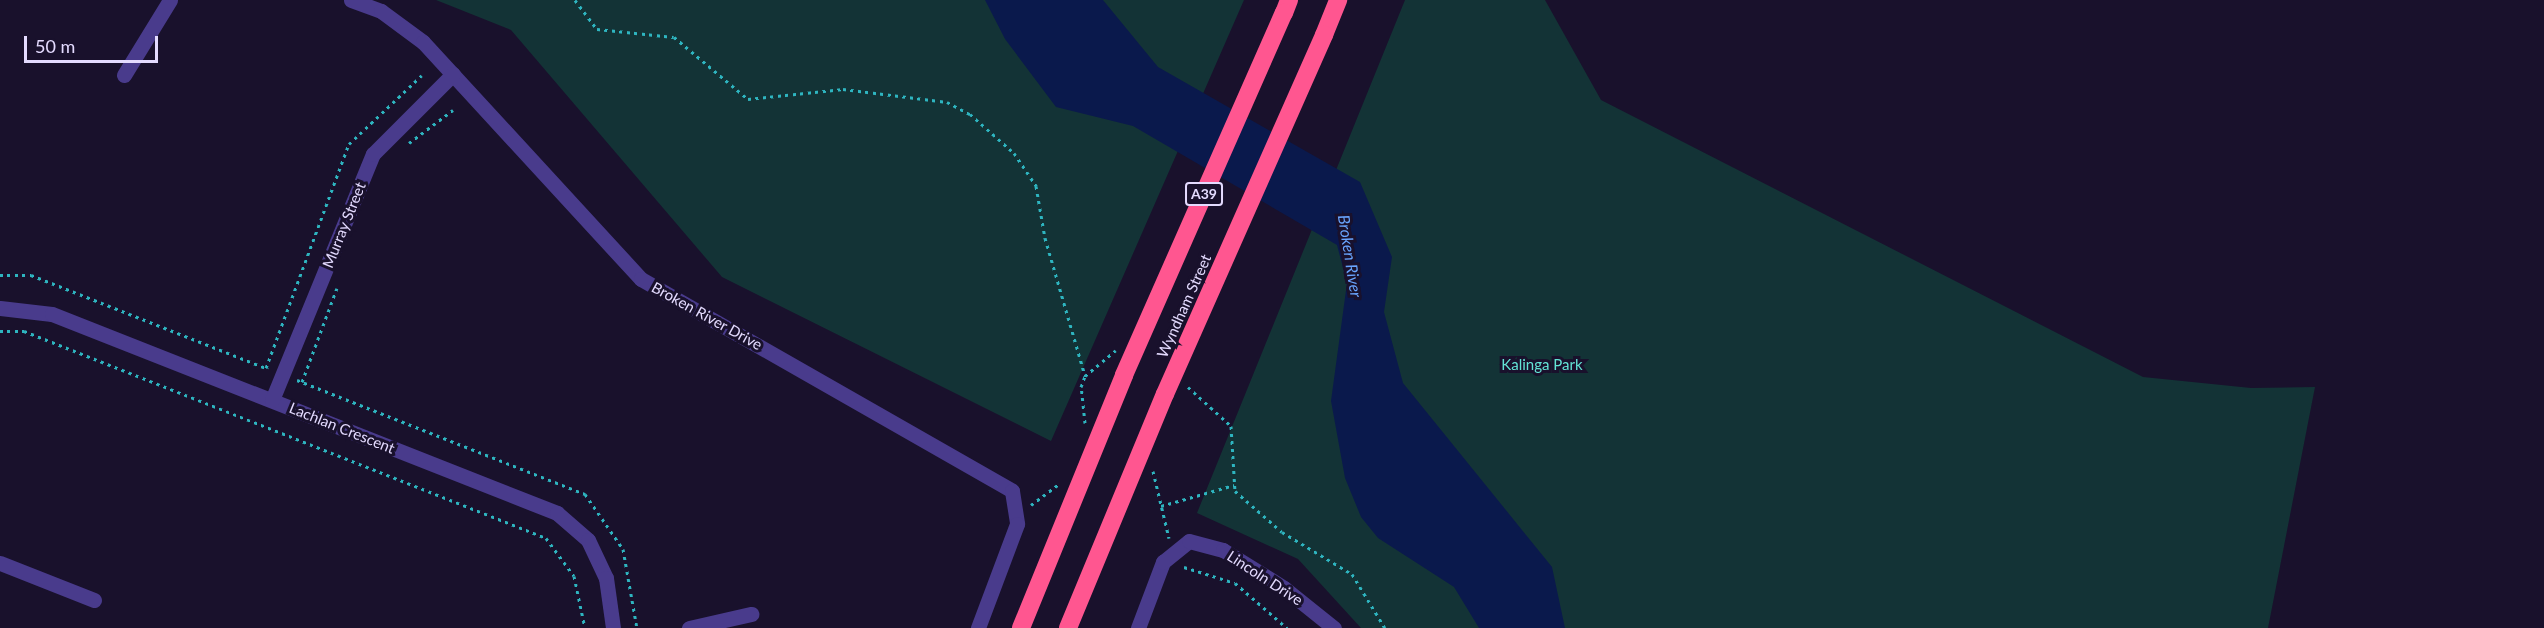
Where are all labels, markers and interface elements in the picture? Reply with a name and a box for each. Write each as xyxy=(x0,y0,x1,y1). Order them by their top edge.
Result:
scale bar xyxy=(27,24,160,62)
text: 50 m xyxy=(35,35,75,57)
street label: Murray Street xyxy=(319,179,369,271)
road number: A39 xyxy=(1184,183,1224,205)
water label: Broken River xyxy=(1334,213,1366,299)
street label: Wyndham Street xyxy=(1153,251,1215,361)
street label: Broken River Drive xyxy=(648,278,766,354)
park label: Kalinga Park xyxy=(1501,356,1583,374)
street label: Lachlan Crescent xyxy=(287,399,397,457)
street label: Lincoln Drive xyxy=(1224,547,1306,609)

